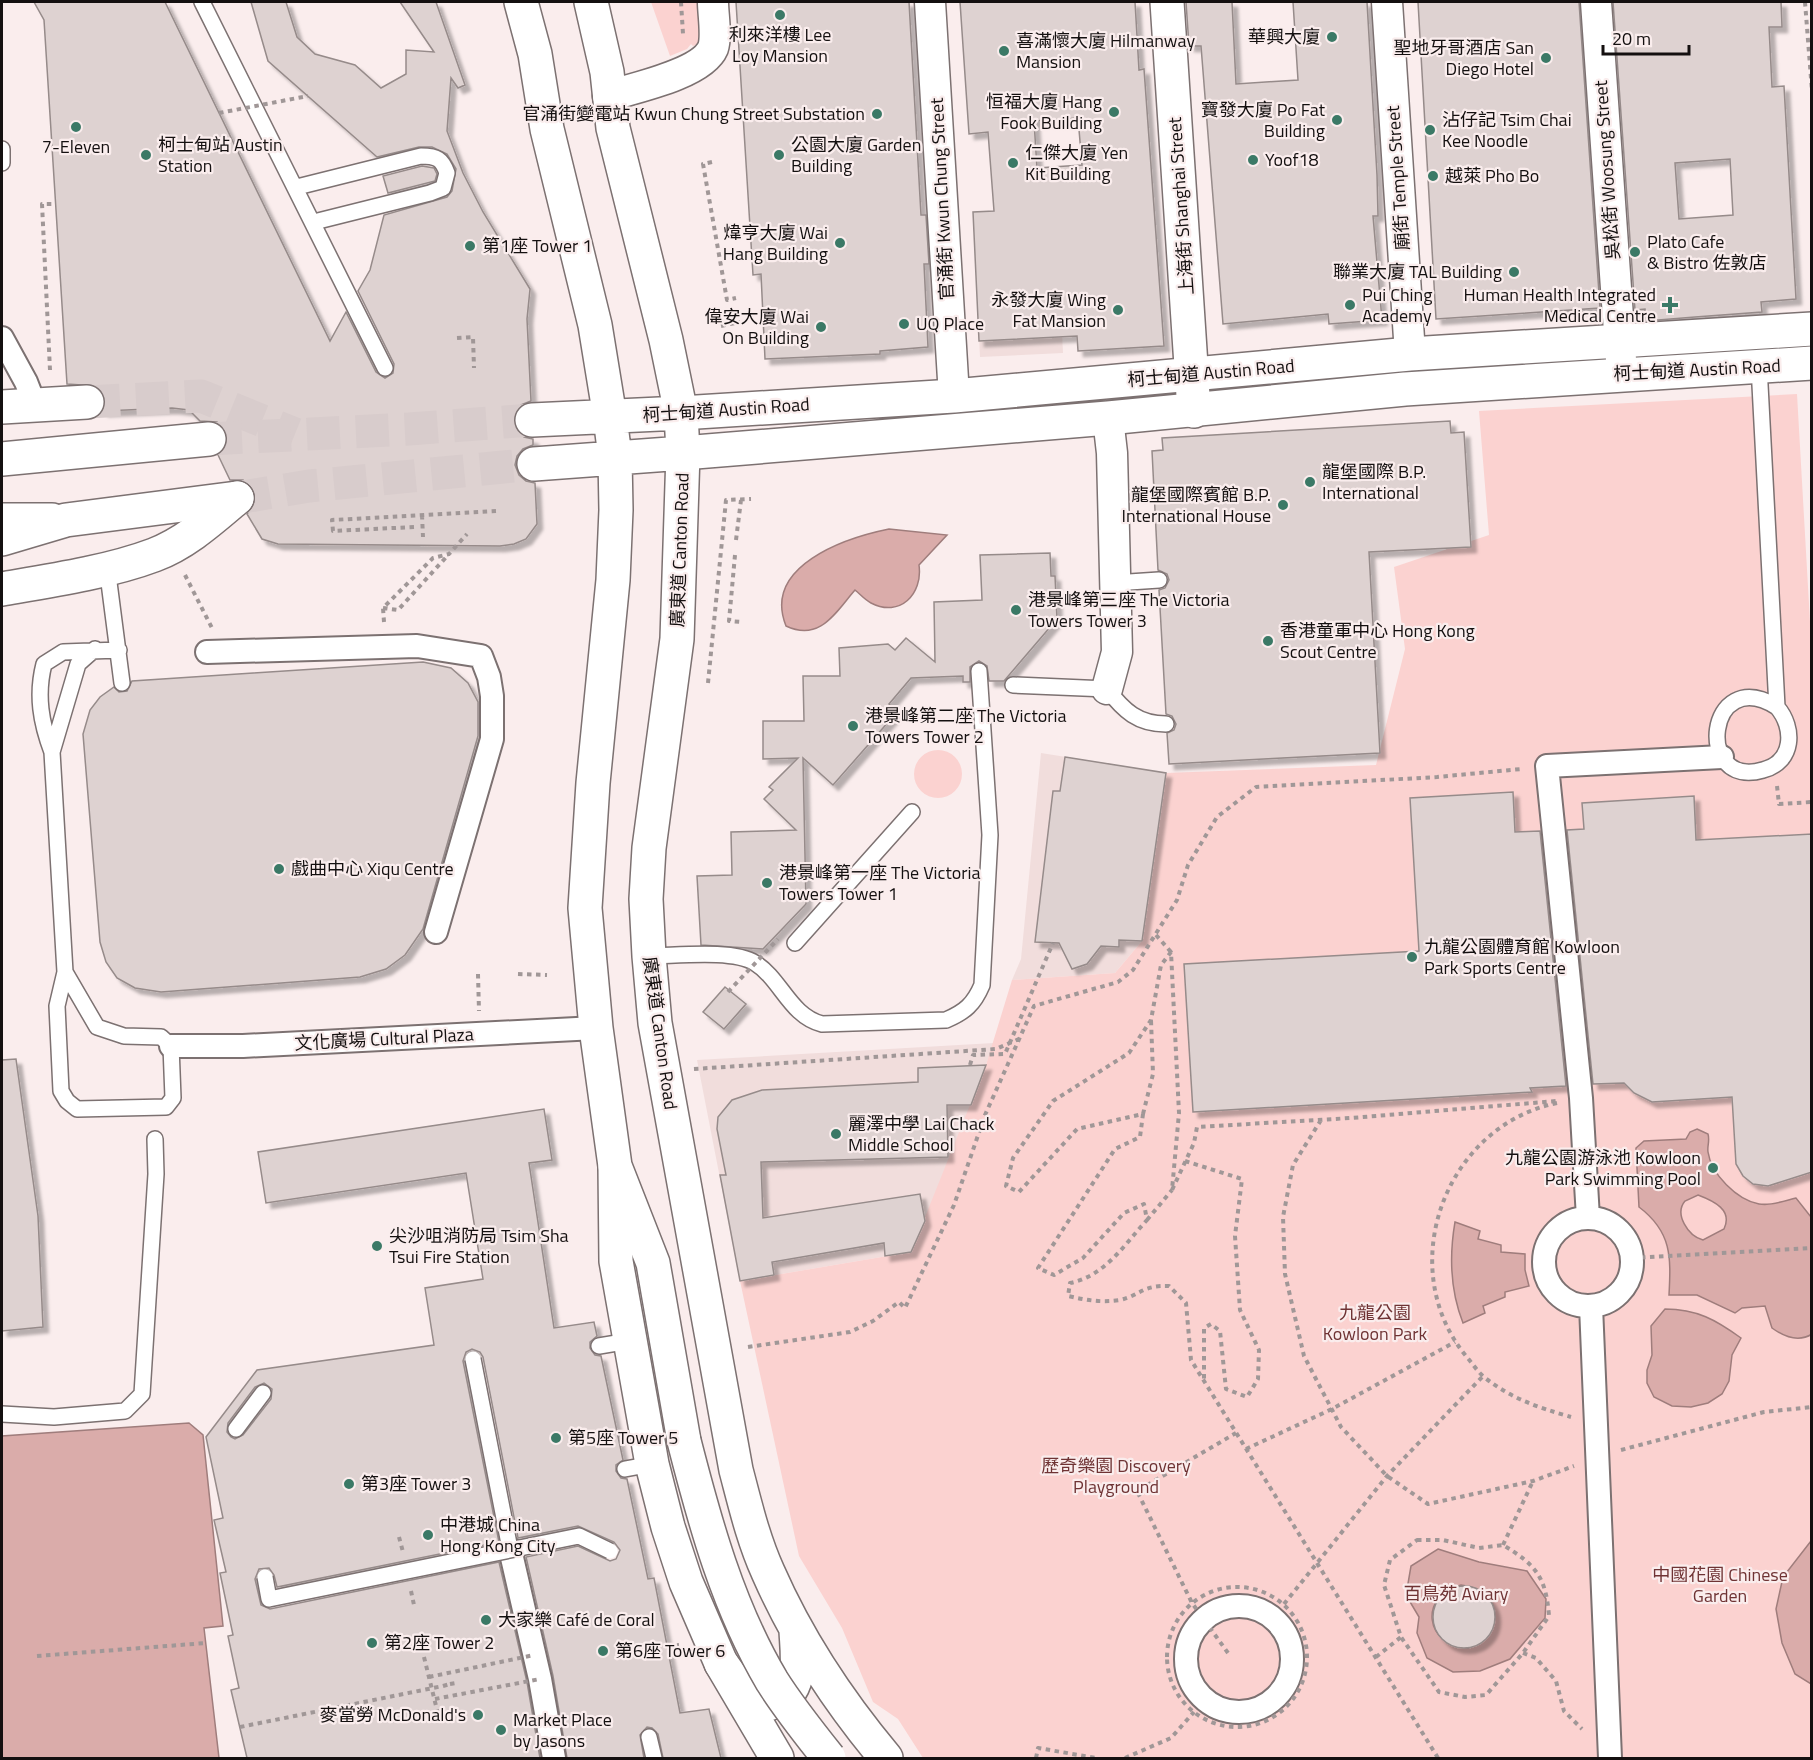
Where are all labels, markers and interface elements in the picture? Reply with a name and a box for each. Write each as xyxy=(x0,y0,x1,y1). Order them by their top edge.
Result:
marker: 利來洋樓 Lee Loy Mansion xyxy=(773,8,787,22)
scale bar xyxy=(1603,18,1688,56)
place label: 利來洋樓 Lee Loy Mansion xyxy=(729,21,831,69)
place label: 華興大廈 xyxy=(1248,23,1320,50)
text: 20 m xyxy=(1612,25,1651,52)
place label: 喜滿懷大廈 Hilmanway Mansion xyxy=(1016,27,1195,75)
marker: 華興大廈 xyxy=(1325,30,1339,44)
place label: 聖地牙哥酒店 San Diego Hotel xyxy=(1394,34,1534,82)
marker: 喜滿懷大廈 Hilmanway Mansion xyxy=(997,44,1011,58)
marker: 聖地牙哥酒店 San Diego Hotel xyxy=(1539,51,1553,65)
street label: 吳松街 Woosung Street xyxy=(1587,79,1626,261)
place label: 恒福大廈 Hang Fook Building xyxy=(986,88,1102,136)
street label: 官涌街 Kwun Chung Street xyxy=(923,96,960,301)
place label: 寶發大廈 Po Fat Building xyxy=(1201,96,1326,144)
place label: 官涌街變電站 Kwun Chung Street Substation xyxy=(522,100,865,127)
street label: 廟街 Temple Street xyxy=(1379,104,1416,251)
marker: 恒福大廈 Hang Fook Building xyxy=(1107,105,1121,119)
place label: 沾仔記 Tsim Chai Kee Noodle xyxy=(1442,106,1572,154)
marker: 官涌街變電站 Kwun Chung Street Substation xyxy=(870,107,884,121)
marker: 寶發大廈 Po Fat Building xyxy=(1330,113,1344,127)
street label: 上海街 Shanghai Street xyxy=(1161,115,1200,296)
marker: 7-Eleven xyxy=(69,120,83,134)
marker: 沾仔記 Tsim Chai Kee Noodle xyxy=(1423,123,1437,137)
place label: 柯士甸站 Austin Station xyxy=(158,131,283,179)
place label: 公園大廈 Garden Building xyxy=(791,131,921,179)
place label: 7-Eleven xyxy=(42,133,110,160)
place label: 仁傑大廈 Yen Kit Building xyxy=(1025,139,1128,187)
place label: Yoof18 xyxy=(1265,146,1319,173)
marker: 柯士甸站 Austin Station xyxy=(139,148,153,162)
marker: 公園大廈 Garden Building xyxy=(772,148,786,162)
marker: Yoof18 xyxy=(1246,153,1260,167)
marker: 仁傑大廈 Yen Kit Building xyxy=(1006,156,1020,170)
place label: 越萊 Pho Bo xyxy=(1445,162,1539,189)
marker: 越萊 Pho Bo xyxy=(1426,169,1440,183)
place label: 煒亨大廈 Wai Hang Building xyxy=(723,219,828,267)
place label: Plato Cafe & Bistro 佐敦店 xyxy=(1647,228,1767,276)
place label: 第1座 Tower 1 xyxy=(482,232,592,259)
marker: 煒亨大廈 Wai Hang Building xyxy=(833,236,847,250)
marker: 第1座 Tower 1 xyxy=(463,239,477,253)
marker: Plato Cafe & Bistro 佐敦店 xyxy=(1628,245,1642,259)
place label: 聯業大廈 TAL Building xyxy=(1333,258,1502,285)
marker: 聯業大廈 TAL Building xyxy=(1507,265,1521,279)
place label: Pui Ching Academy xyxy=(1362,281,1432,329)
place label: Human Health Integrated Medical Centre xyxy=(1463,281,1656,329)
place label: 永發大廈 Wing Fat Mansion xyxy=(991,286,1106,334)
marker: Human Health Integrated Medical Centre xyxy=(1661,296,1679,314)
marker: Pui Ching Academy xyxy=(1343,298,1357,312)
place label: 偉安大廈 Wai On Building xyxy=(704,303,809,351)
marker: 永發大廈 Wing Fat Mansion xyxy=(1111,303,1125,317)
place label: UQ Place xyxy=(916,310,984,337)
marker: UQ Place xyxy=(897,317,911,331)
marker: 偉安大廈 Wai On Building xyxy=(814,320,828,334)
street label: 柯士甸道 Austin Road xyxy=(1126,352,1296,393)
street label: 柯士甸道 Austin Road xyxy=(1613,352,1781,387)
street label: 柯士甸道 Austin Road xyxy=(641,390,810,429)
place label: 龍堡國際 B.P. International xyxy=(1322,458,1426,506)
street label: 廣東道 Canton Road xyxy=(663,472,696,628)
marker: 龍堡國際 B.P. International xyxy=(1303,475,1317,489)
place label: 龍堡國際賓館 B.P. International House xyxy=(1121,481,1271,529)
marker: 龍堡國際賓館 B.P. International House xyxy=(1276,498,1290,512)
place label: 港景峰第三座 The Victoria Towers Tower 3 xyxy=(1028,586,1229,634)
marker: 港景峰第三座 The Victoria Towers Tower 3 xyxy=(1009,603,1023,617)
place label: 香港童軍中心 Hong Kong Scout Centre xyxy=(1280,617,1475,665)
marker: 香港童軍中心 Hong Kong Scout Centre xyxy=(1261,634,1275,648)
place label: 港景峰第二座 The Victoria Towers Tower 2 xyxy=(865,702,1066,750)
marker: 港景峰第二座 The Victoria Towers Tower 2 xyxy=(846,719,860,733)
place label: 戲曲中心 Xiqu Centre xyxy=(291,855,454,882)
place label: 港景峰第一座 The Victoria Towers Tower 1 xyxy=(779,859,980,907)
marker: 戲曲中心 Xiqu Centre xyxy=(272,862,286,876)
marker: 港景峰第一座 The Victoria Towers Tower 1 xyxy=(760,876,774,890)
place label: 九龍公園體育館 Kowloon Park Sports Centre xyxy=(1424,933,1620,981)
marker: 九龍公園體育館 Kowloon Park Sports Centre xyxy=(1405,950,1419,964)
street label: 廣東道 Canton Road xyxy=(636,954,685,1111)
street label: 文化廣場 Cultural Plaza xyxy=(294,1020,474,1057)
place label: 麗澤中學 Lai Chack Middle School xyxy=(848,1110,995,1158)
marker: 麗澤中學 Lai Chack Middle School xyxy=(829,1127,843,1141)
place label: 九龍公園游泳池 Kowloon Park Swimming Pool xyxy=(1505,1144,1701,1192)
marker: 九龍公園游泳池 Kowloon Park Swimming Pool xyxy=(1706,1161,1720,1175)
place label: 尖沙咀消防局 Tsim Sha Tsui Fire Station xyxy=(389,1222,569,1270)
marker: 尖沙咀消防局 Tsim Sha Tsui Fire Station xyxy=(370,1239,384,1253)
park label: 九龍公園 Kowloon Park xyxy=(1323,1299,1428,1347)
place label: 第5座 Tower 5 xyxy=(568,1424,678,1451)
marker: 第5座 Tower 5 xyxy=(549,1431,563,1445)
park label: 歷奇樂園 Discovery Playground xyxy=(1041,1452,1191,1500)
place label: 第3座 Tower 3 xyxy=(361,1470,471,1497)
marker: 第3座 Tower 3 xyxy=(342,1477,356,1491)
place label: 中港城 China Hong Kong City xyxy=(440,1511,556,1559)
marker: 中港城 China Hong Kong City xyxy=(421,1528,435,1542)
park label: 中國花園 Chinese Garden xyxy=(1652,1561,1788,1609)
park label: 百鳥苑 Aviary xyxy=(1404,1580,1509,1607)
place label: 大家樂 Café de Coral xyxy=(498,1606,655,1633)
marker: 大家樂 Café de Coral xyxy=(479,1613,493,1627)
place label: 第2座 Tower 2 xyxy=(384,1629,494,1656)
marker: 第2座 Tower 2 xyxy=(365,1636,379,1650)
place label: 第6座 Tower 6 xyxy=(615,1637,725,1664)
marker: 第6座 Tower 6 xyxy=(596,1644,610,1658)
place label: 麥當勞 McDonald's xyxy=(320,1701,466,1728)
place label: Market Place by Jasons xyxy=(513,1706,612,1754)
marker: 麥當勞 McDonald's xyxy=(471,1708,485,1722)
marker: Market Place by Jasons xyxy=(494,1723,508,1737)

